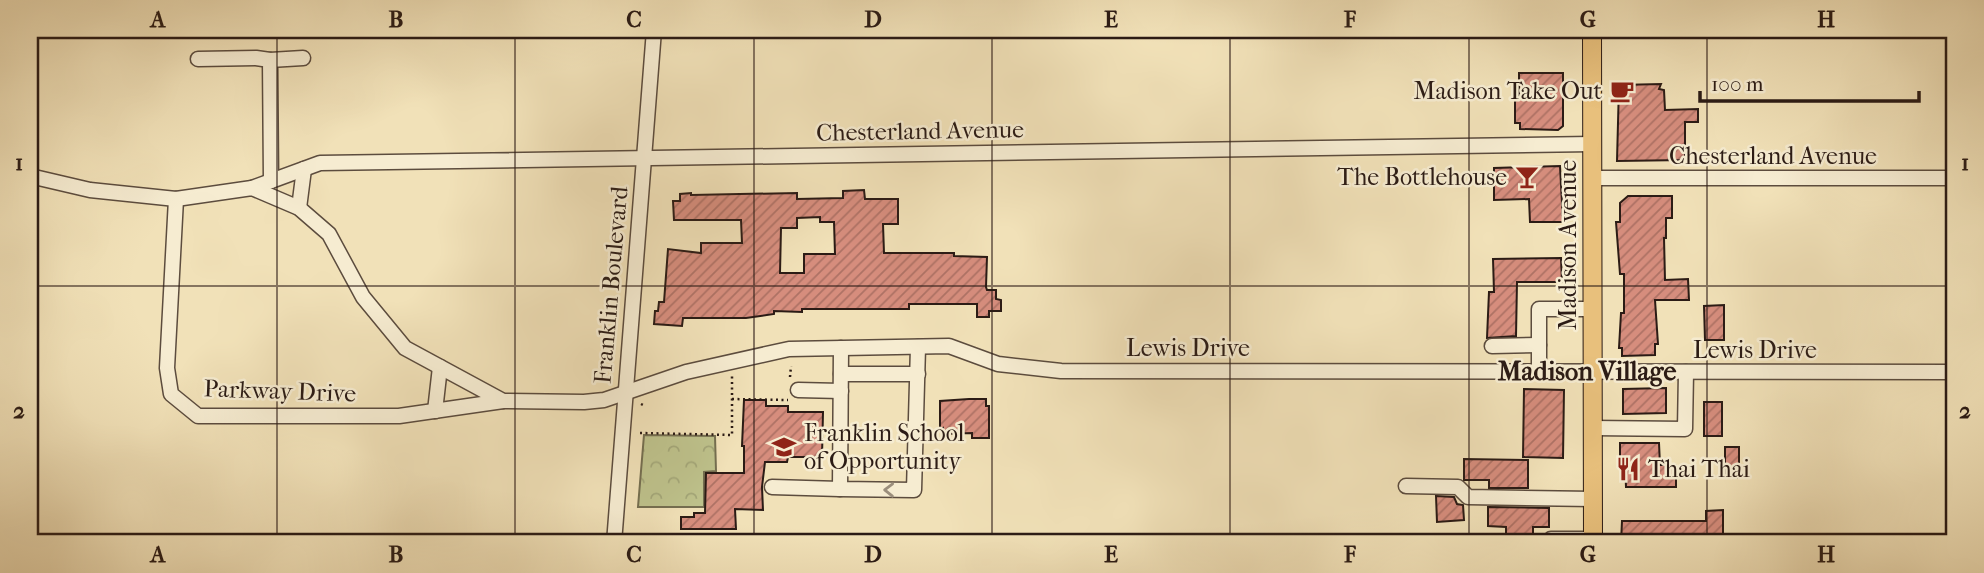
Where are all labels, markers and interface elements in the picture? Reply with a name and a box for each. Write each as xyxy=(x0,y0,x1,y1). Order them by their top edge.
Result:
text: A xyxy=(149,6,167,33)
text: B xyxy=(389,6,404,33)
text: C xyxy=(626,6,642,33)
text: D xyxy=(864,6,882,33)
text: E xyxy=(1104,6,1118,33)
text: F xyxy=(1343,6,1357,33)
text: G xyxy=(1580,6,1596,33)
text: H xyxy=(1817,6,1835,33)
scale bar xyxy=(1700,60,1919,104)
text: 100 m xyxy=(1711,72,1764,96)
place label: Madison Take Out xyxy=(1414,77,1602,105)
cafe icon: Madison Take Out xyxy=(1608,77,1636,105)
street label: Chesterland Avenue xyxy=(816,115,1024,147)
street label: Chesterland Avenue xyxy=(1669,142,1877,170)
text: 1 xyxy=(15,149,23,176)
text: 1 xyxy=(1961,149,1969,176)
street label: Madison Avenue xyxy=(1554,160,1582,330)
place label: The Bottlehouse xyxy=(1337,163,1507,191)
bar icon: The Bottlehouse xyxy=(1513,163,1541,191)
street label: Franklin Boulevard xyxy=(588,184,634,385)
street label: Lewis Drive xyxy=(1126,334,1250,362)
street label: Lewis Drive xyxy=(1693,336,1817,364)
district label: Madison Village xyxy=(1498,356,1676,387)
street label: Parkway Drive xyxy=(203,374,357,408)
text: 2 xyxy=(13,397,25,424)
text: 2 xyxy=(1959,397,1971,424)
place label: Franklin School of Opportunity xyxy=(804,419,965,475)
school or university icon: Franklin School of Opportunity xyxy=(770,433,798,461)
restaurant icon: Thai Thai xyxy=(1614,455,1642,483)
place label: Thai Thai xyxy=(1648,455,1750,483)
one-way arrow xyxy=(883,482,894,498)
text: A xyxy=(149,541,167,568)
text: B xyxy=(389,541,404,568)
text: C xyxy=(626,541,642,568)
text: D xyxy=(864,541,882,568)
text: E xyxy=(1104,541,1118,568)
text: F xyxy=(1343,541,1357,568)
text: G xyxy=(1580,541,1596,568)
text: H xyxy=(1817,541,1835,568)

